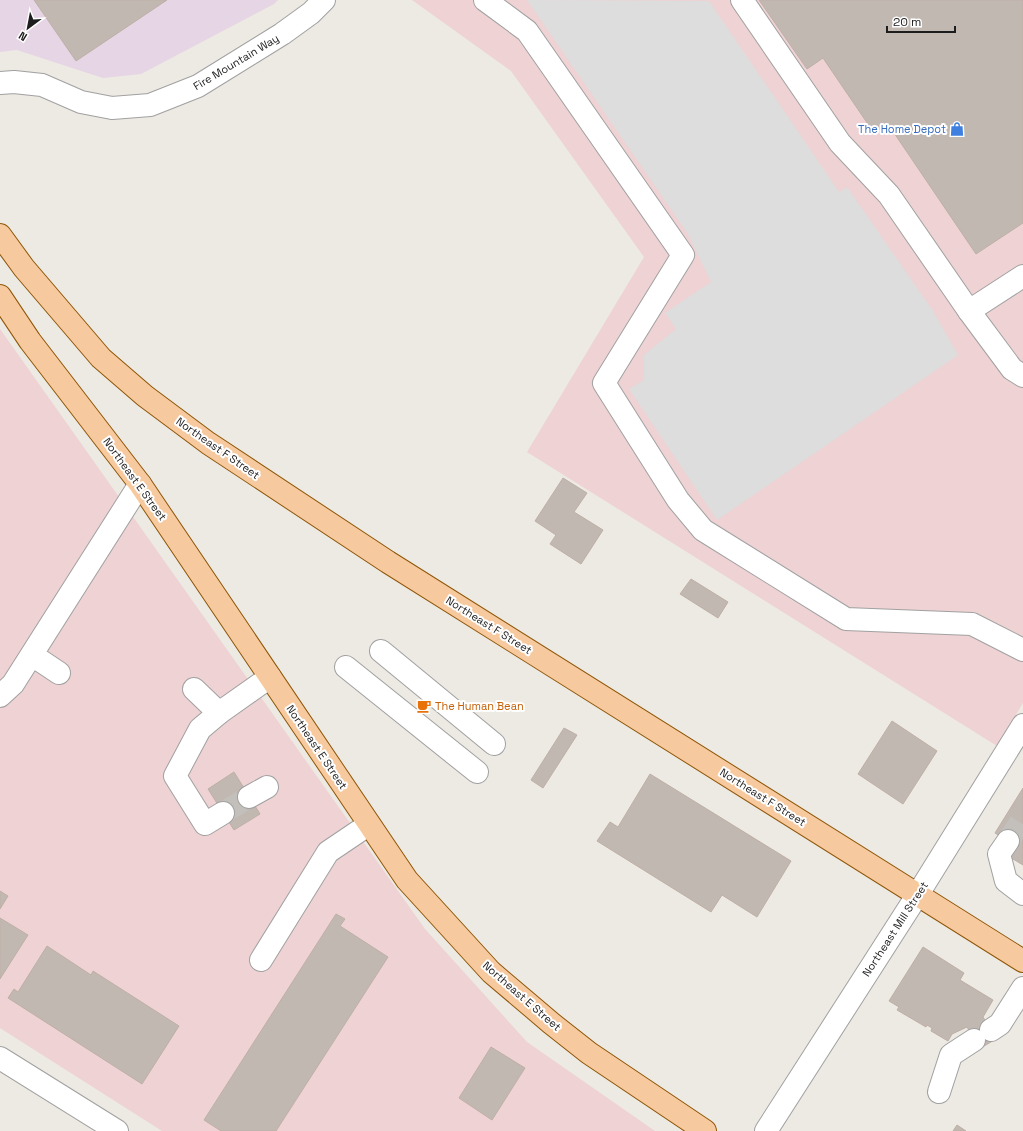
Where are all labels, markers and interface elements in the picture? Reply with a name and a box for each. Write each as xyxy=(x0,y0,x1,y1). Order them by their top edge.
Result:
north arrow xyxy=(8,8,48,48)
scale bar xyxy=(887,8,955,34)
text: 20 m xyxy=(893,14,921,30)
text: N xyxy=(16,29,30,44)
street label: Fire Mountain Way xyxy=(191,31,281,93)
shop icon: The Home Depot xyxy=(949,121,965,137)
place label: The Home Depot xyxy=(858,122,946,136)
street label: Northeast F Street xyxy=(174,414,262,482)
street label: Northeast E Street xyxy=(100,435,170,523)
street label: Northeast F Street xyxy=(443,593,535,657)
cafe icon: The Human Bean xyxy=(416,698,432,714)
place label: The Human Bean xyxy=(435,699,524,713)
street label: Northeast E Street xyxy=(284,702,350,792)
street label: Northeast F Street xyxy=(717,765,809,829)
street label: Northeast Mill Street xyxy=(859,879,931,979)
street label: Northeast E Street xyxy=(480,958,564,1034)

